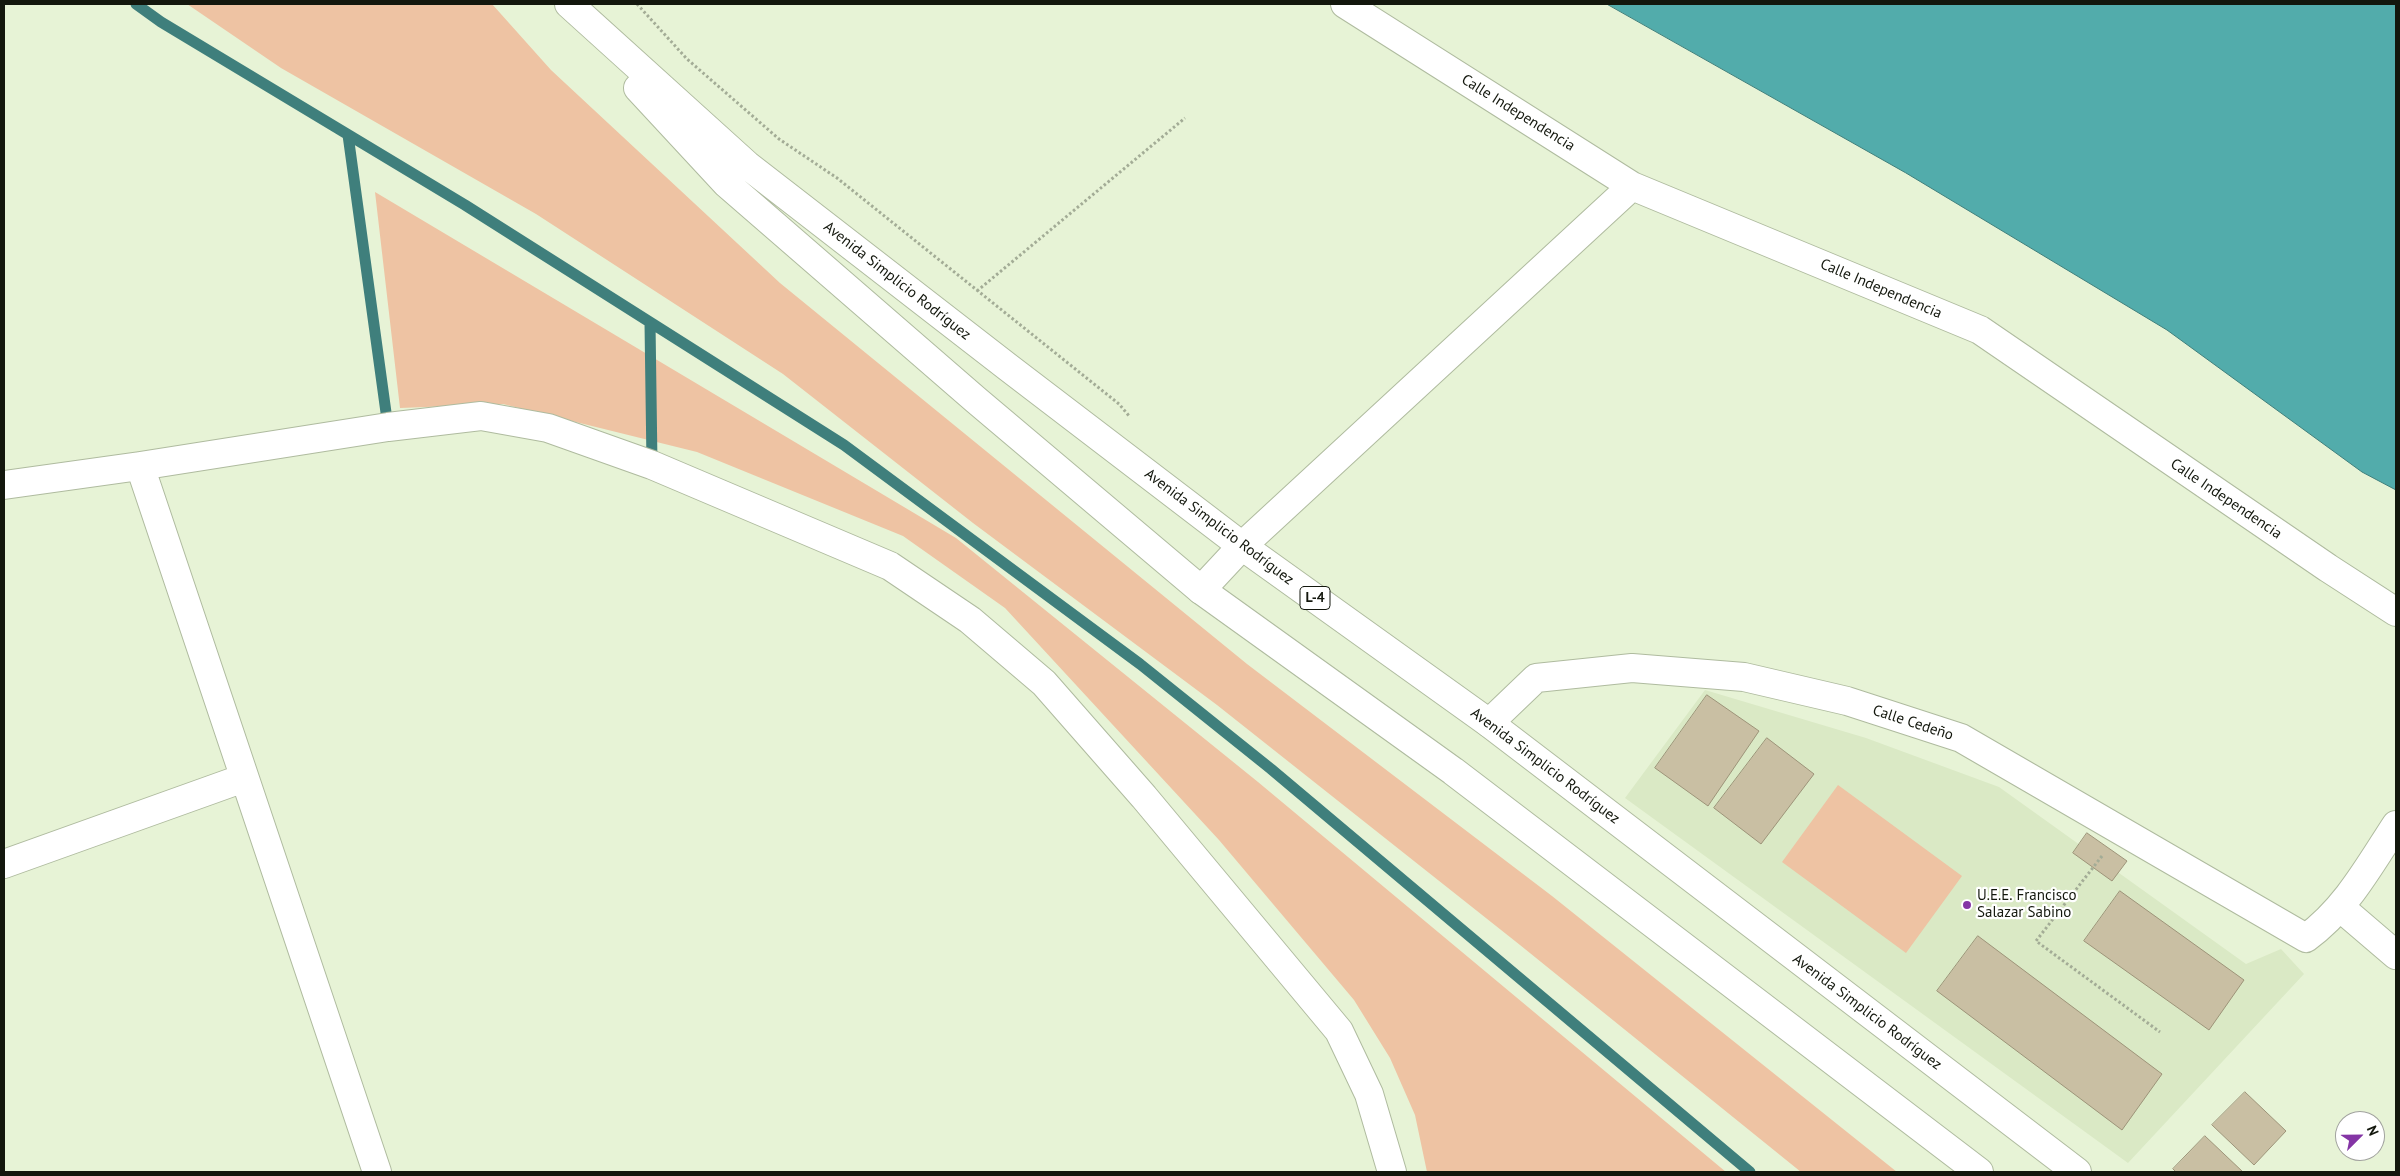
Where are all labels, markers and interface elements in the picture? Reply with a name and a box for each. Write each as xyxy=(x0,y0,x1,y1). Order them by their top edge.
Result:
street label: Calle Independencia xyxy=(1458,71,1578,155)
street label: Avenida Simplicio Rodríguez xyxy=(820,218,974,344)
street label: Calle Independencia xyxy=(1817,255,1945,323)
street label: Calle Independencia xyxy=(2167,455,2285,543)
street label: Avenida Simplicio Rodríguez xyxy=(1141,465,1297,589)
road number: L-4 xyxy=(1300,586,1330,610)
street label: Calle Cedeño xyxy=(1870,702,1956,744)
street label: Avenida Simplicio Rodríguez xyxy=(1467,704,1623,828)
place label: U.E.E. Francisco Salazar Sabino xyxy=(1977,887,2077,922)
marker: U.E.E. Francisco Salazar Sabino xyxy=(1961,899,1973,911)
street label: Avenida Simplicio Rodríguez xyxy=(1789,950,1945,1074)
north arrow xyxy=(2335,1111,2385,1161)
text: N xyxy=(2363,1123,2383,1138)

